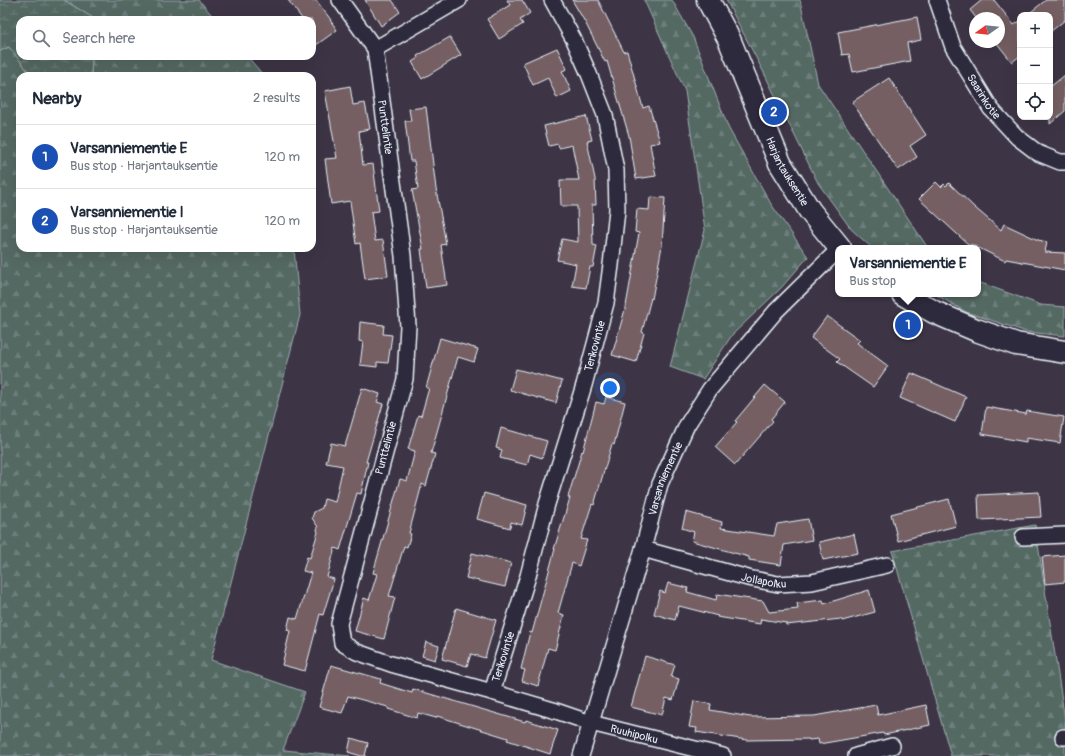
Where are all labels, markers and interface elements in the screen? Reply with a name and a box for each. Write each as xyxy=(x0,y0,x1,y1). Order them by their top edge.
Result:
north arrow xyxy=(969,12,1005,48)
map controls xyxy=(1017,12,1053,120)
button: + xyxy=(1017,12,1053,48)
search box xyxy=(16,16,316,60)
icon: search xyxy=(30,27,52,49)
text: Search here xyxy=(62,29,135,48)
button: − xyxy=(1017,48,1053,84)
street label: Saarinkotie xyxy=(965,72,1004,122)
button: locate xyxy=(1017,84,1053,120)
text: Nearby xyxy=(32,88,81,109)
text: 2 results xyxy=(253,90,300,106)
pin: 2 xyxy=(761,97,787,127)
street label: Punttelintie xyxy=(375,99,396,156)
street label: Harjantauksentie xyxy=(763,135,812,209)
text: Varsanniementie E xyxy=(70,139,187,158)
text: 1 xyxy=(42,149,48,165)
text: 120 m xyxy=(264,149,300,165)
text: Bus stop · Harjantauksentie xyxy=(70,158,218,174)
text: Varsanniementie I xyxy=(70,203,184,222)
text: 2 xyxy=(41,213,49,229)
text: 120 m xyxy=(264,213,300,229)
text: Bus stop · Harjantauksentie xyxy=(70,222,218,238)
popup xyxy=(835,245,981,297)
text: Varsanniementie E xyxy=(849,254,967,273)
text: Bus stop xyxy=(849,273,896,289)
pin: 1 xyxy=(895,310,921,340)
street label: Terikovintie xyxy=(581,319,608,373)
your location xyxy=(600,378,620,398)
street label: Punttelintie xyxy=(373,419,399,476)
street label: Varsanniementie xyxy=(646,439,685,517)
street label: Jollapolku xyxy=(740,570,787,591)
street label: Terikovintie xyxy=(489,629,517,683)
street label: Ruuhipolku xyxy=(609,722,659,746)

